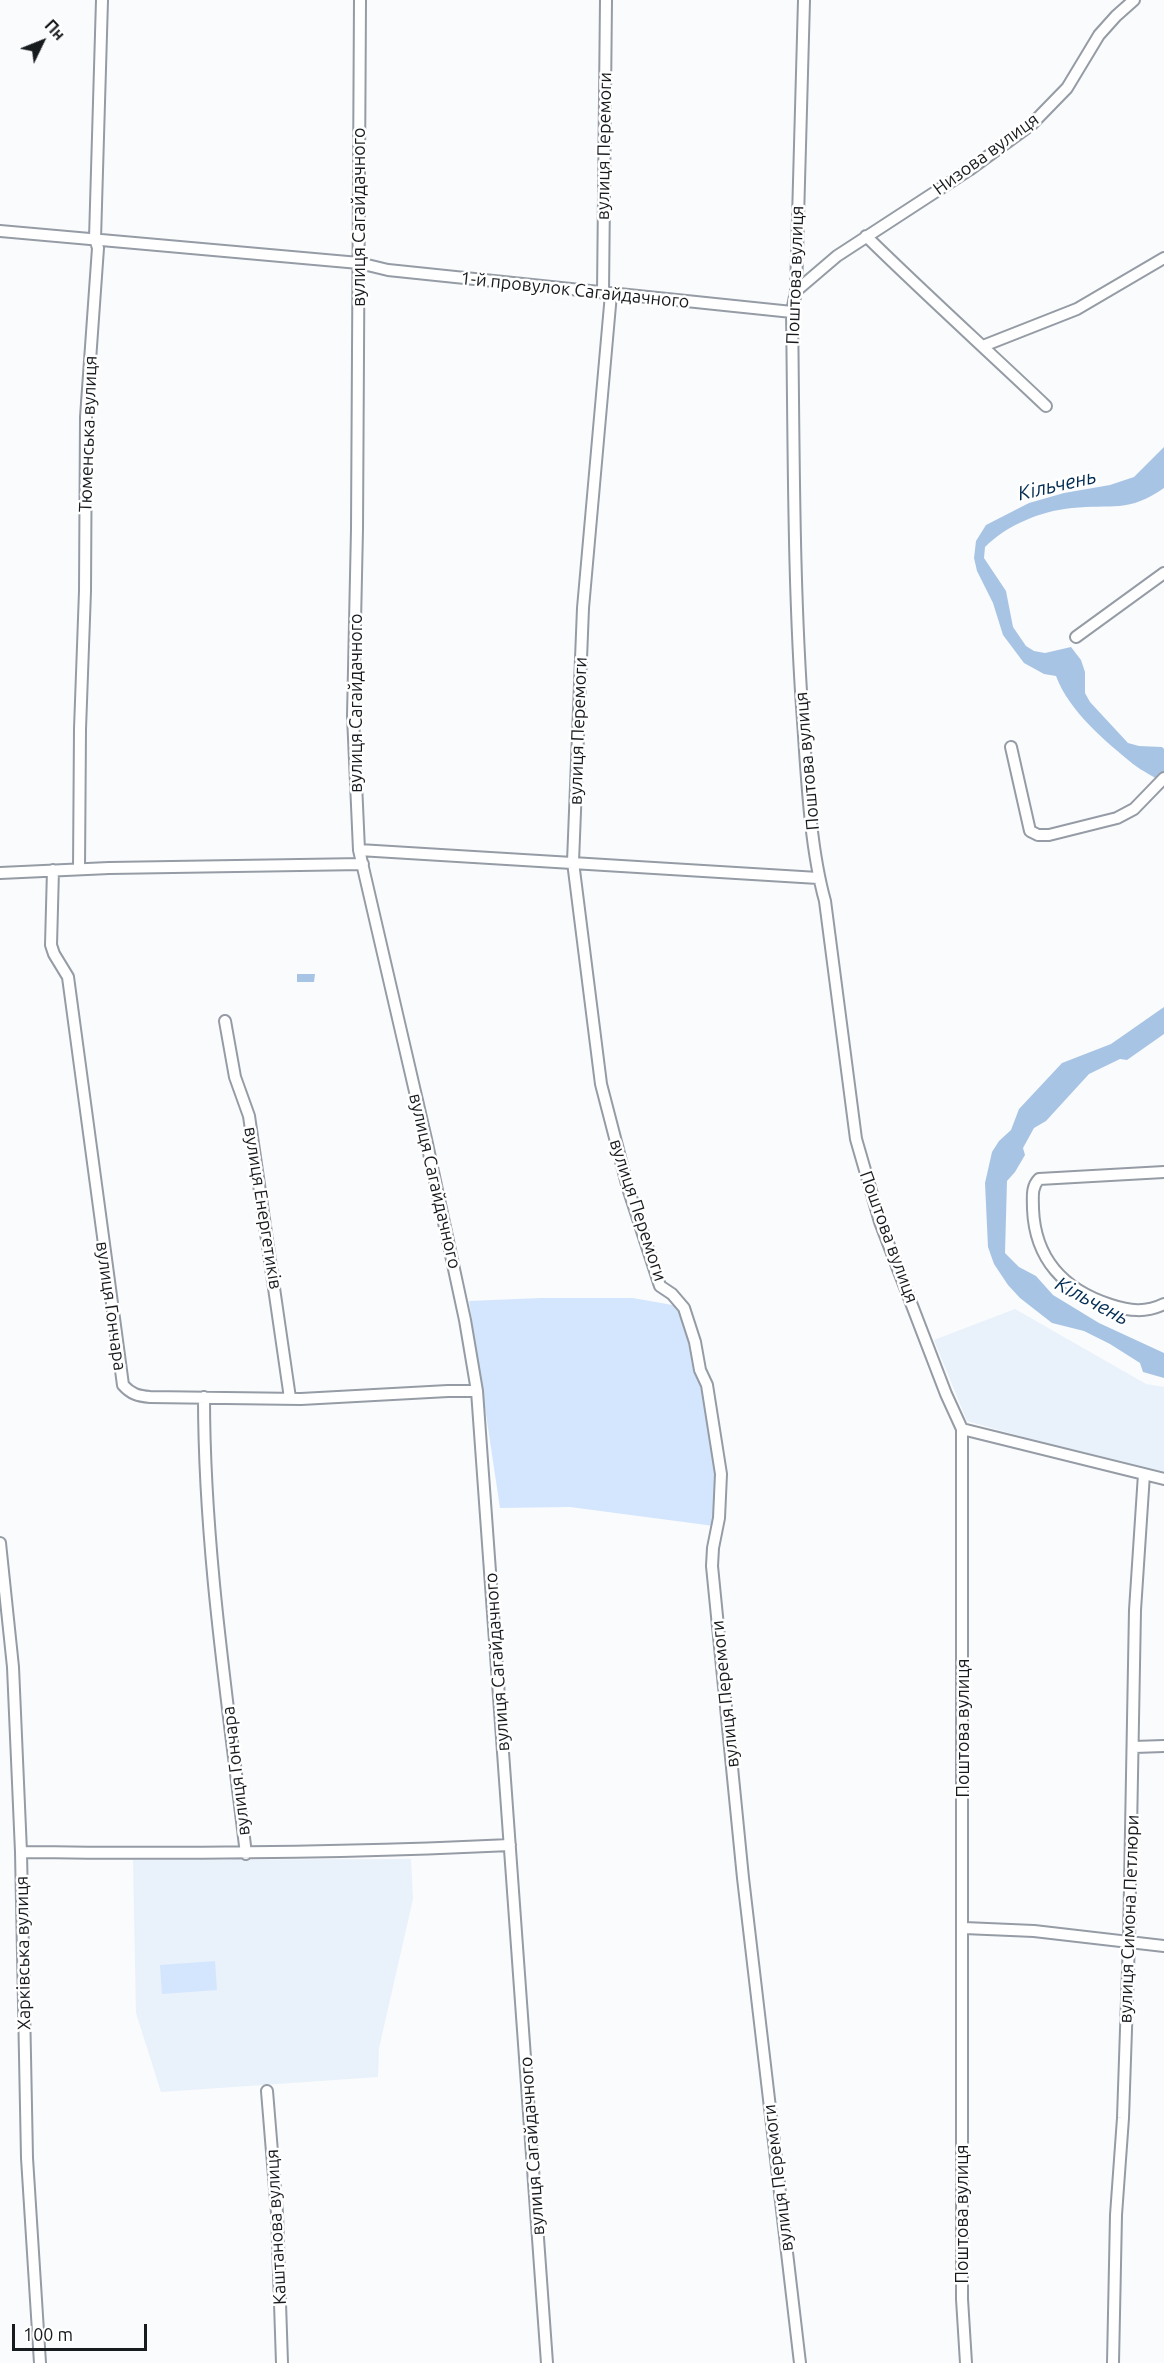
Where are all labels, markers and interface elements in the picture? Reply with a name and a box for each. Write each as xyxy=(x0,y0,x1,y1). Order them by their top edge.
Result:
north arrow xyxy=(12,12,72,72)
text: Пн xyxy=(41,16,69,44)
street label: вулиця Перемоги xyxy=(592,72,616,220)
street label: Низова вулиця xyxy=(929,108,1043,200)
street label: вулиця Сагайдачного xyxy=(348,127,370,307)
street label: Поштова вулиця xyxy=(782,205,808,345)
street label: 1-й провулок Сагайдачного xyxy=(460,267,690,313)
street label: Тюменська вулиця xyxy=(74,355,102,513)
water label: Кільчень xyxy=(1015,464,1099,506)
street label: вулиця Сагайдачного xyxy=(345,613,367,793)
street label: вулиця Перемоги xyxy=(565,657,591,805)
street label: Поштова вулиця xyxy=(790,691,824,831)
street label: вулиця Сагайдачного xyxy=(404,1091,466,1271)
street label: вулиця Енергетиків xyxy=(239,1125,287,1291)
street label: вулиця Перемоги xyxy=(605,1136,671,1284)
street label: Поштова вулиця xyxy=(855,1168,923,1306)
street label: вулиця Гончара xyxy=(91,1240,131,1372)
water label: Кільчень xyxy=(1051,1272,1133,1330)
street label: вулиця Сагайдачного xyxy=(480,1572,514,1752)
street label: вулиця Перемоги xyxy=(707,1619,743,1769)
street label: Поштова вулиця xyxy=(952,1658,974,1798)
street label: вулиця Гончара xyxy=(217,1705,255,1837)
street label: вулиця Симона Петлюри xyxy=(1115,1814,1143,2024)
street label: Харківська вулиця xyxy=(11,1876,35,2030)
street label: вулиця Сагайдачного xyxy=(515,2056,549,2236)
street label: вулиця Перемоги xyxy=(758,2103,798,2253)
street label: Поштова вулиця xyxy=(951,2144,973,2284)
street label: Каштанова вулиця xyxy=(261,2149,291,2305)
scale bar xyxy=(15,2312,150,2350)
text: 100 m xyxy=(23,2324,73,2344)

